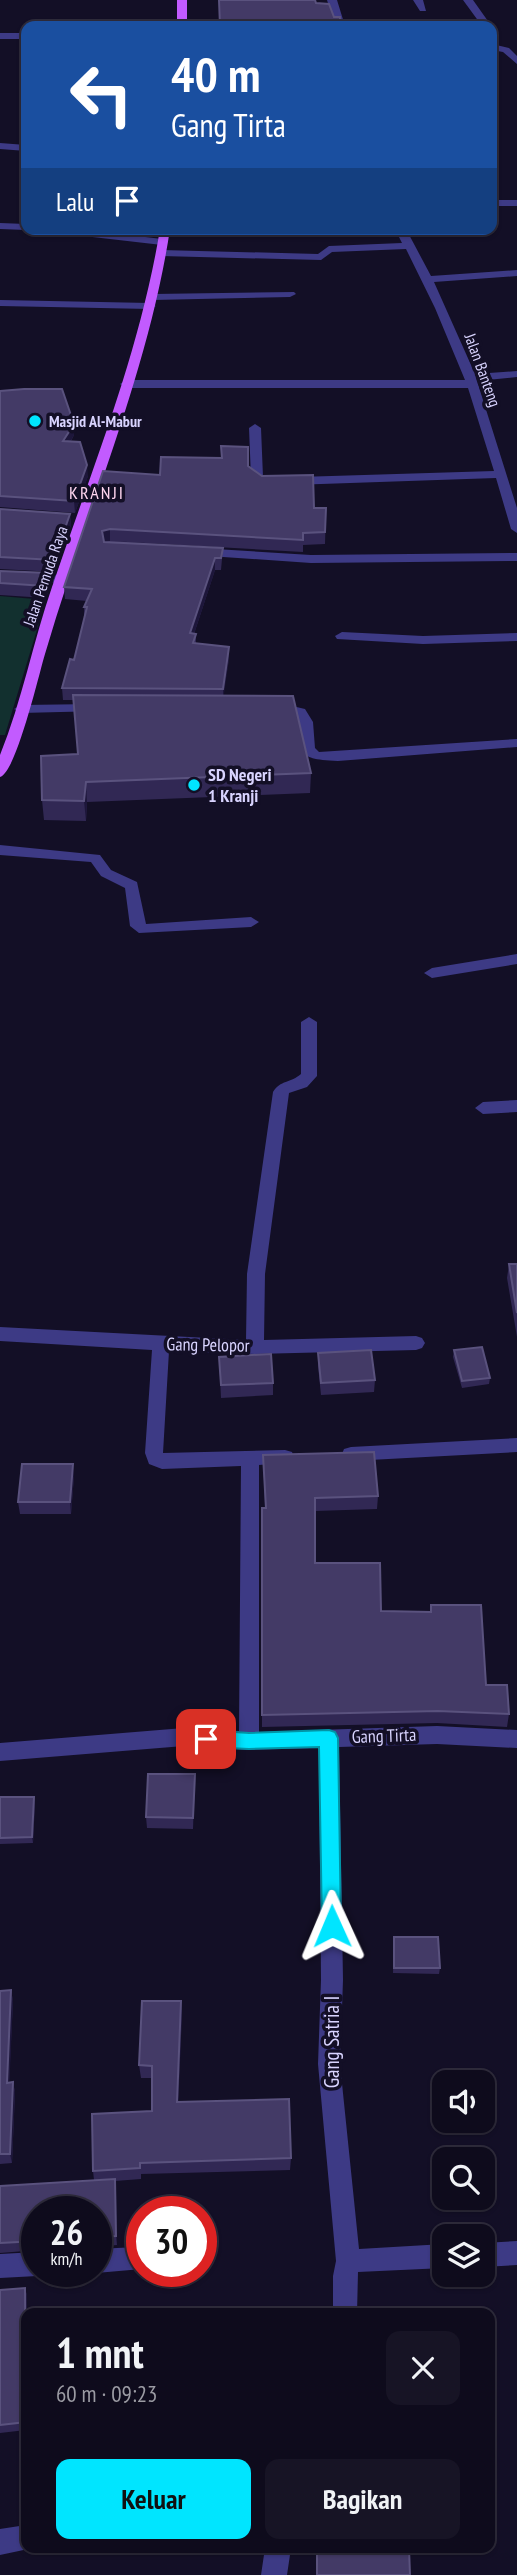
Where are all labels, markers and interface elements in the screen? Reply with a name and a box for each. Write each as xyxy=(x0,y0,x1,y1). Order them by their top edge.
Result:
text: 40 m xyxy=(171,42,260,106)
icon: left xyxy=(56,49,147,140)
text: Gang Tirta xyxy=(171,104,286,146)
icon: arrive xyxy=(108,182,146,220)
text: Lalu xyxy=(56,185,94,218)
street label: Jalan Banteng xyxy=(460,330,505,409)
place label: Masjid Al-Mabur xyxy=(49,411,142,431)
marker: Masjid Al-Mabur xyxy=(27,413,43,429)
district label: KRANJI xyxy=(69,481,125,504)
street label: Jalan Pemuda Raya xyxy=(18,523,72,630)
place label: SD Negeri 1 Kranji xyxy=(208,763,271,807)
marker: SD Negeri 1 Kranji xyxy=(186,777,202,793)
street label: Gang Pelopor xyxy=(166,1332,250,1357)
pin xyxy=(176,1709,236,1769)
icon: arrive xyxy=(187,1720,225,1758)
street label: Gang Tirta xyxy=(351,1723,417,1748)
position arrow xyxy=(295,1889,369,1963)
street label: Gang Satria I xyxy=(318,1996,345,2088)
map controls xyxy=(432,2070,495,2287)
button: sound xyxy=(432,2070,495,2133)
button: search xyxy=(432,2147,495,2210)
speed limit sign: 30 xyxy=(126,2196,217,2287)
text: 26 xyxy=(50,2209,83,2255)
button: layers xyxy=(432,2224,495,2287)
text: km/h xyxy=(51,2247,82,2270)
text: 1 mnt xyxy=(56,2325,144,2380)
button: close xyxy=(386,2331,460,2405)
text: 60 m · 09:23 xyxy=(56,2379,157,2408)
button: Keluar xyxy=(56,2459,251,2539)
button: Bagikan xyxy=(265,2459,460,2539)

